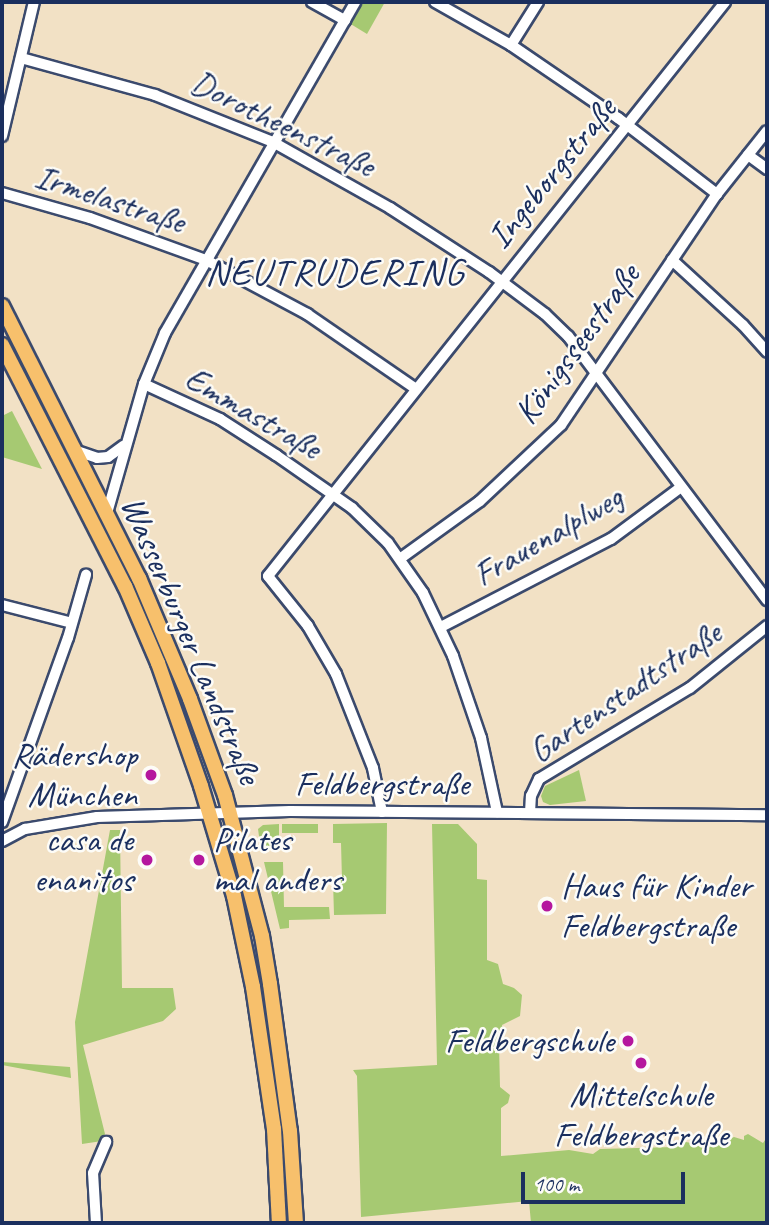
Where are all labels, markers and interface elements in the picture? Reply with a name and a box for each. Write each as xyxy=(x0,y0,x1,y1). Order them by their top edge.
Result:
street label: Dorotheenstraße xyxy=(184,61,382,187)
street label: Ingeborgstraße xyxy=(479,89,625,257)
street label: Irmelastraße xyxy=(30,155,190,243)
district label: NEUTRUDERING xyxy=(208,249,462,295)
street label: Königsseestraße xyxy=(505,256,649,432)
street label: Emmastraße xyxy=(177,357,329,469)
street label: Frauenalplweg xyxy=(466,476,630,596)
street label: Wasserburger Landstraße xyxy=(111,490,271,790)
street label: Gartenstadtstraße xyxy=(521,612,729,772)
place label: Rädershop München xyxy=(11,734,137,816)
street label: Feldbergstraße xyxy=(295,763,469,805)
marker: Rädershop München xyxy=(143,767,159,783)
place label: casa de enanitos xyxy=(34,819,133,901)
place label: Pilates mal anders xyxy=(213,819,343,901)
marker: casa de enanitos xyxy=(139,852,155,868)
marker: Pilates mal anders xyxy=(191,852,207,868)
place label: Haus für Kinder Feldbergstraße xyxy=(561,865,751,947)
marker: Haus für Kinder Feldbergstraße xyxy=(539,898,555,914)
place label: Feldbergschule xyxy=(445,1020,614,1062)
marker: Feldbergschule xyxy=(620,1033,636,1049)
marker: Mittelschule Feldbergstraße xyxy=(633,1055,649,1071)
place label: Mittelschule Feldbergstraße xyxy=(554,1074,728,1156)
scale bar xyxy=(524,1158,688,1202)
text: 100 m xyxy=(534,1171,579,1197)

